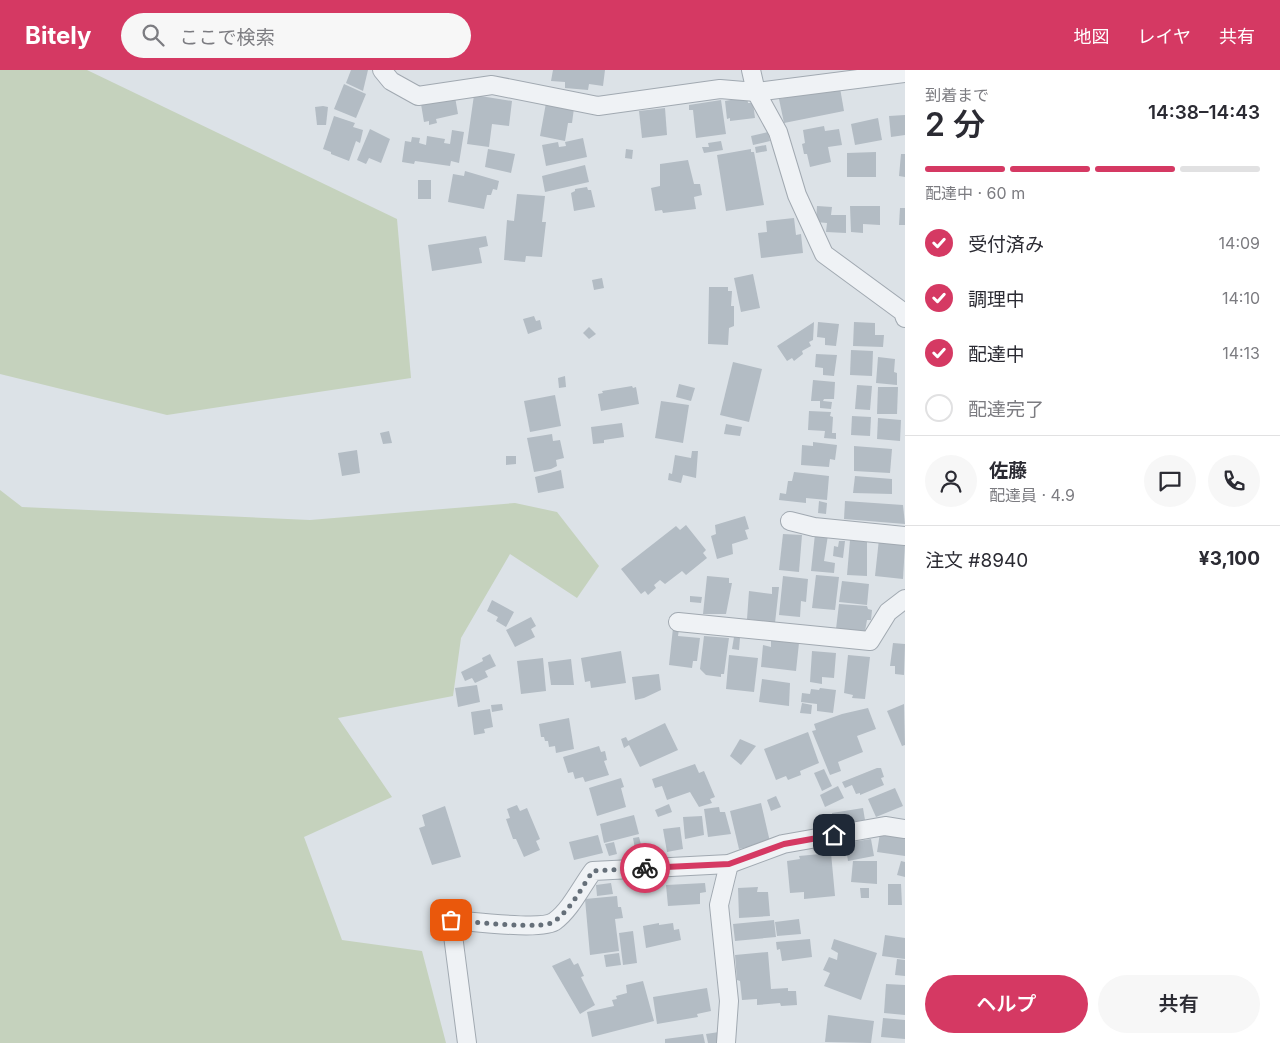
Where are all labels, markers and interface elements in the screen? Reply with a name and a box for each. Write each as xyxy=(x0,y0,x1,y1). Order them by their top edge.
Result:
search box xyxy=(121,13,471,58)
text: Bitely xyxy=(25,21,91,50)
icon: search xyxy=(139,21,167,49)
text: ここで検索 xyxy=(179,26,274,49)
text: 地図 xyxy=(1074,26,1110,47)
text: レイヤ xyxy=(1138,26,1191,47)
text: 共有 xyxy=(1219,26,1255,47)
text: 到着まで xyxy=(925,85,989,105)
text: 14:38–14:43 xyxy=(1148,101,1260,124)
text: 2 分 xyxy=(925,105,985,144)
text: 配達中 · 60 m xyxy=(925,183,1025,203)
icon: check xyxy=(925,229,953,257)
text: 受付済み xyxy=(968,233,1044,256)
text: 14:09 xyxy=(1219,233,1260,253)
icon: check xyxy=(925,284,953,312)
text: 調理中 xyxy=(968,288,1025,311)
text: 14:10 xyxy=(1222,288,1260,308)
icon: check xyxy=(925,339,953,367)
text: 配達中 xyxy=(968,343,1025,366)
text: 14:13 xyxy=(1222,343,1260,363)
text: 配達完了 xyxy=(968,398,1044,421)
button: person xyxy=(925,455,977,507)
button: chat xyxy=(1144,455,1196,507)
button: phone xyxy=(1208,455,1260,507)
text: 佐藤 xyxy=(989,459,1027,482)
text: 配達員 · 4.9 xyxy=(989,485,1075,505)
text: ¥3,100 xyxy=(1199,547,1260,570)
text: 注文 #8940 xyxy=(925,549,1028,572)
pin xyxy=(813,814,855,856)
icon: home xyxy=(820,821,848,849)
courier xyxy=(620,843,670,893)
icon: bike xyxy=(631,854,659,882)
pin xyxy=(430,899,472,941)
icon: bag xyxy=(437,906,465,934)
button: ヘルプ xyxy=(925,975,1088,1033)
button: 共有 xyxy=(1098,975,1260,1033)

